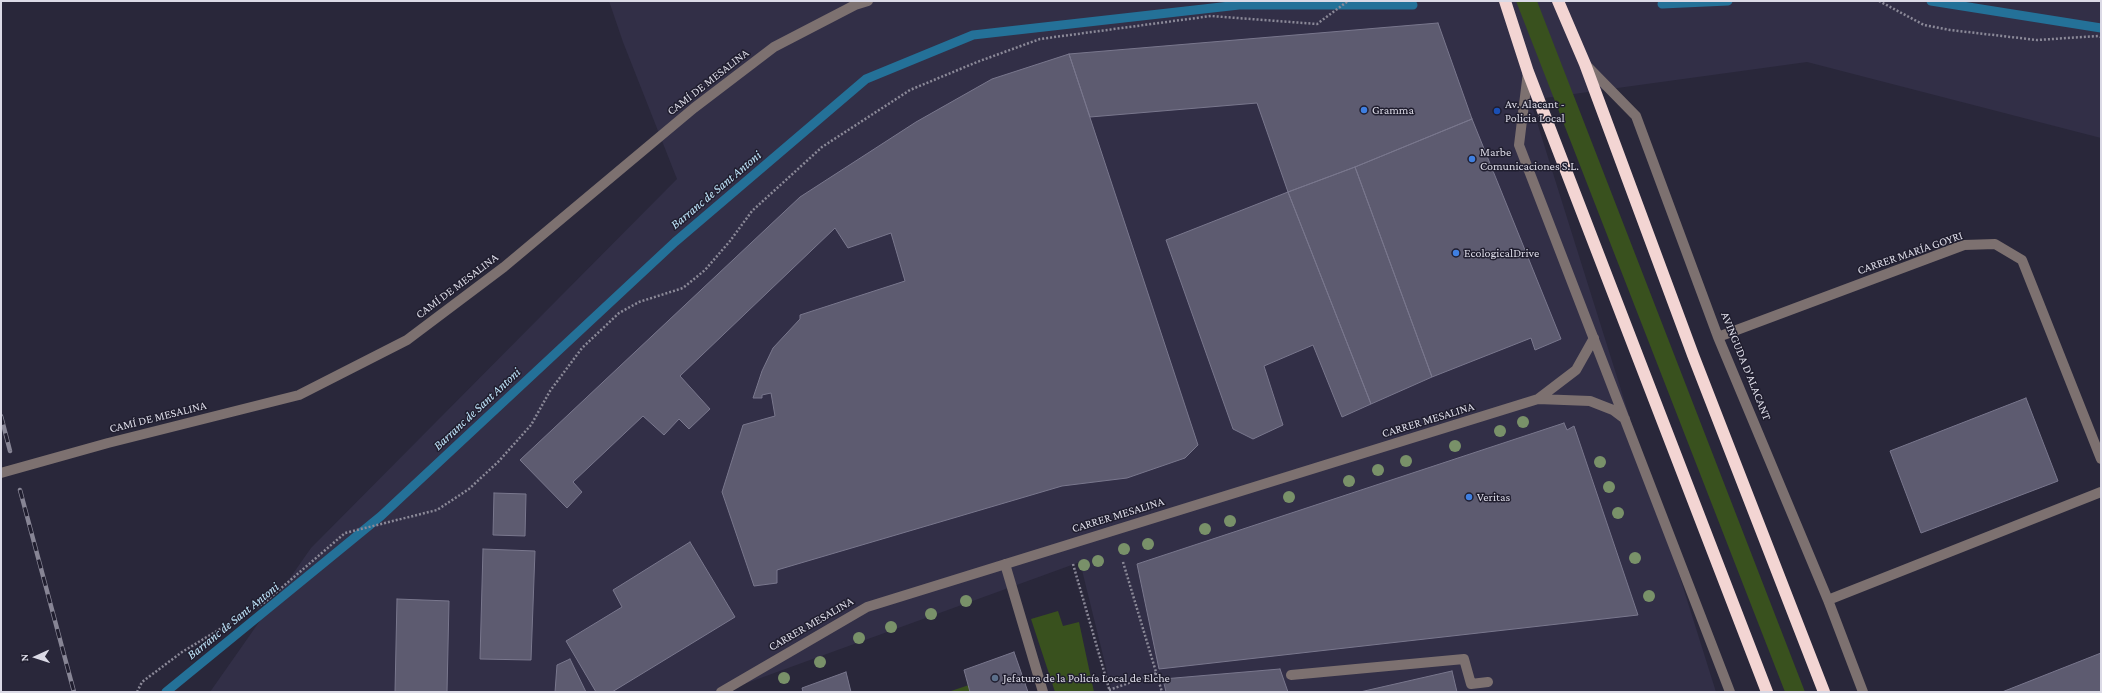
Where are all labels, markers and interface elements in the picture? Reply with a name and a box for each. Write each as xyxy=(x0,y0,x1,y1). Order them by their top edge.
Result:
street label: CAMÍ DE MESALINA xyxy=(664,46,752,118)
place label: Av. Alacant - Policia Local xyxy=(1505,97,1565,125)
place label: Gramma xyxy=(1372,103,1414,117)
marker: Gramma xyxy=(1359,105,1369,115)
marker: Av. Alacant - Policia Local xyxy=(1492,106,1502,116)
place label: Marbe Comunicaciones S.L. xyxy=(1480,145,1579,173)
water label: Barranc de Sant Antoni xyxy=(667,148,765,232)
marker: Marbe Comunicaciones S.L. xyxy=(1467,154,1477,164)
street label: CARRER MARÍA GOYRI xyxy=(1855,228,1965,278)
place label: EcologicalDrive xyxy=(1464,246,1539,260)
marker: EcologicalDrive xyxy=(1451,248,1461,258)
street label: CAMÍ DE MESALINA xyxy=(413,250,501,322)
street label: AVINGUDA D'ALACANT xyxy=(1718,310,1774,422)
water label: Barranc de Sant Antoni xyxy=(430,365,524,453)
street label: CAMÍ DE MESALINA xyxy=(108,398,208,436)
street label: CARRER MESALINA xyxy=(1380,399,1476,441)
place label: Veritas xyxy=(1477,490,1510,504)
marker: Veritas xyxy=(1464,492,1474,502)
street label: CARRER MESALINA xyxy=(1070,494,1166,536)
water label: Barranc de Sant Antoni xyxy=(184,579,282,663)
street label: CARRER MESALINA xyxy=(766,594,856,654)
north arrow xyxy=(16,637,56,677)
text: N xyxy=(18,654,30,662)
place label: Jefatura de la Policía Local de Elche xyxy=(1003,671,1170,685)
marker: Jefatura de la Policía Local de Elche xyxy=(990,673,1000,683)

